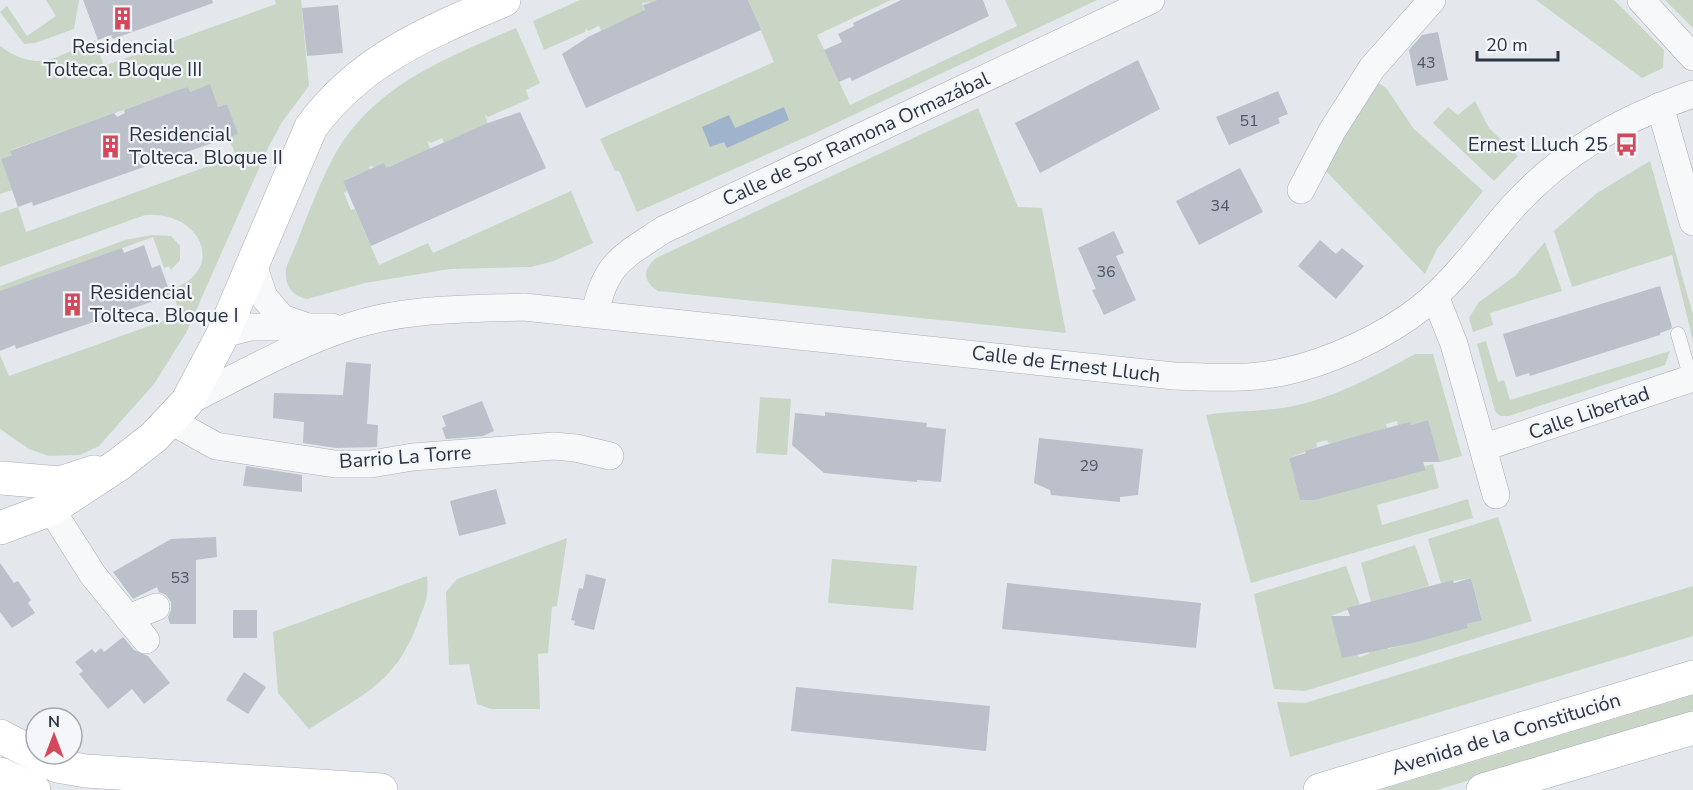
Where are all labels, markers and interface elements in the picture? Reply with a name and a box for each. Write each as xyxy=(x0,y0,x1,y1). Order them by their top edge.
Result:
building icon: Residencial Tolteca. Bloque III xyxy=(110,6,136,32)
scale bar xyxy=(1477,24,1558,62)
place label: Residencial Tolteca. Bloque III xyxy=(44,33,202,83)
text: 20 m xyxy=(1486,33,1528,57)
house number: 43 xyxy=(1416,52,1436,74)
street label: Calle de Sor Ramona Ormazábal xyxy=(718,65,994,213)
house number: 51 xyxy=(1239,110,1259,132)
place label: Residencial Tolteca. Bloque II xyxy=(129,121,283,171)
place label: Ernest Lluch 25 xyxy=(1468,131,1608,158)
bus stop icon: Ernest Lluch 25 xyxy=(1613,131,1639,157)
building icon: Residencial Tolteca. Bloque II xyxy=(98,133,124,159)
house number: 34 xyxy=(1210,195,1230,217)
house number: 36 xyxy=(1096,261,1116,283)
place label: Residencial Tolteca. Bloque I xyxy=(90,279,239,329)
building icon: Residencial Tolteca. Bloque I xyxy=(59,291,85,317)
street label: Calle de Ernest Lluch xyxy=(970,339,1162,389)
street label: Calle Libertad xyxy=(1525,380,1653,446)
street label: Barrio La Torre xyxy=(338,439,472,475)
house number: 29 xyxy=(1079,455,1099,477)
house number: 53 xyxy=(170,567,190,589)
street label: Avenida de la Constitución xyxy=(1388,686,1624,782)
north arrow xyxy=(24,706,84,766)
text: N xyxy=(48,711,60,733)

